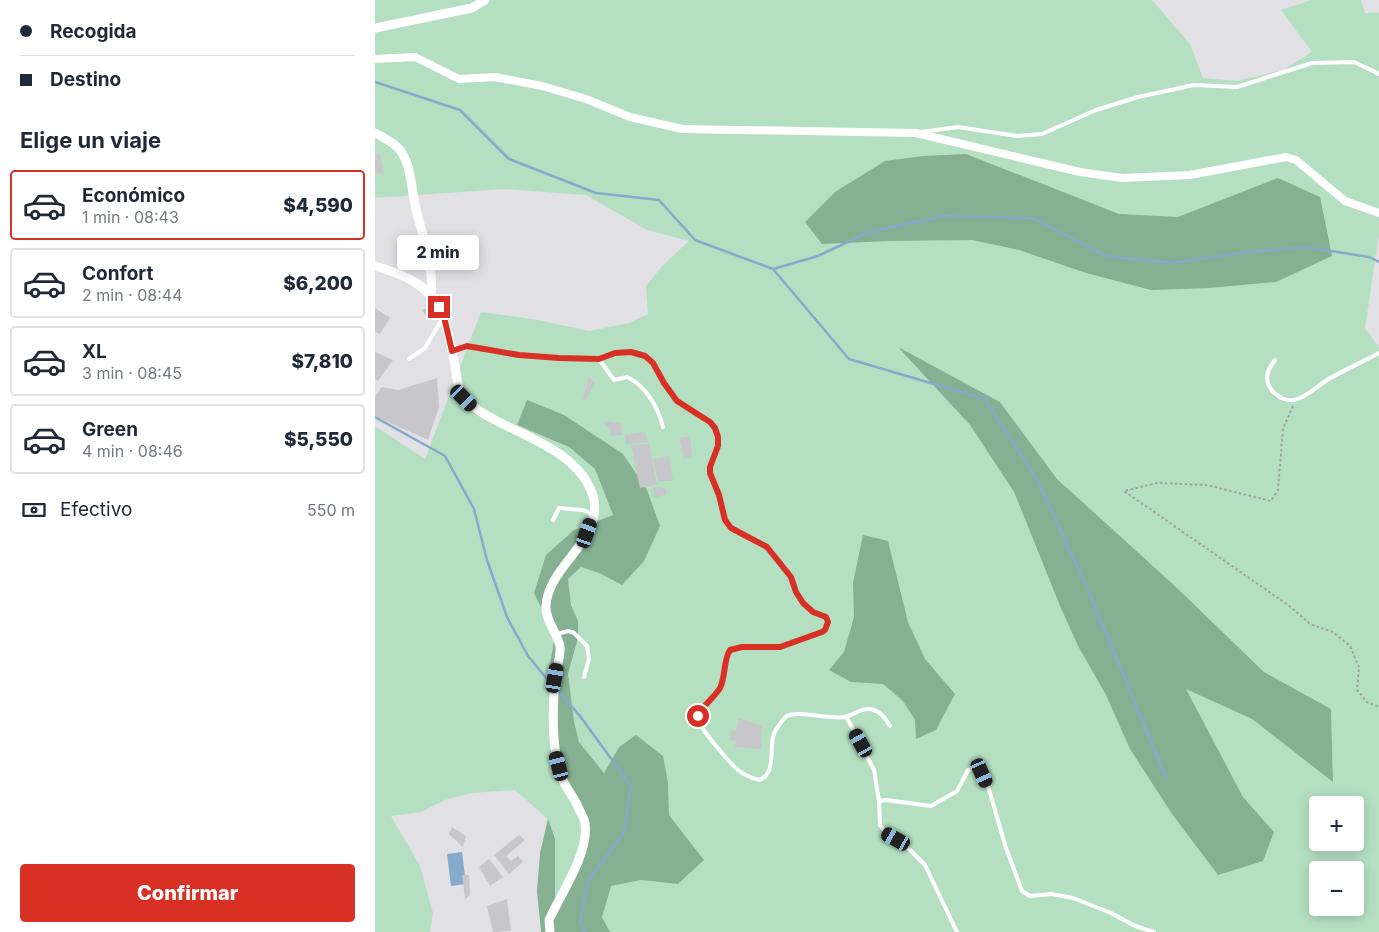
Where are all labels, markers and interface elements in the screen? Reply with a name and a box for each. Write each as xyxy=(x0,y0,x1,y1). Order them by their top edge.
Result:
text: Recogida xyxy=(50,20,137,43)
text: Destino xyxy=(50,68,121,91)
text: Elige un viaje xyxy=(20,127,161,153)
icon: car xyxy=(22,183,67,228)
text: Económico xyxy=(82,184,185,207)
text: $4,590 xyxy=(283,194,353,217)
text: 1 min · 08:43 xyxy=(82,207,179,227)
callout: 2 min xyxy=(398,234,480,270)
text: 2 min xyxy=(416,242,460,262)
icon: car xyxy=(22,261,67,306)
text: Confort xyxy=(82,262,153,285)
text: $6,200 xyxy=(283,272,353,295)
text: 2 min · 08:44 xyxy=(82,285,182,305)
route end xyxy=(428,296,450,318)
icon: car xyxy=(22,339,67,384)
text: XL xyxy=(82,340,107,363)
text: $7,810 xyxy=(291,350,353,373)
text: 3 min · 08:45 xyxy=(82,363,182,383)
car xyxy=(448,382,479,414)
icon: car xyxy=(22,417,67,462)
text: Green xyxy=(82,418,138,441)
text: $5,550 xyxy=(284,428,353,451)
text: 4 min · 08:46 xyxy=(82,441,183,461)
icon: cash xyxy=(20,496,48,524)
text: Efectivo xyxy=(60,498,132,521)
text: 550 m xyxy=(307,500,355,520)
car xyxy=(575,516,598,550)
car xyxy=(545,662,564,694)
route start xyxy=(687,705,709,727)
car xyxy=(847,726,874,760)
car xyxy=(548,750,569,782)
car xyxy=(969,756,994,790)
map controls xyxy=(1309,796,1364,916)
button: + xyxy=(1309,796,1364,851)
car xyxy=(879,825,912,853)
button: − xyxy=(1309,861,1364,916)
button: Confirmar xyxy=(20,864,355,922)

